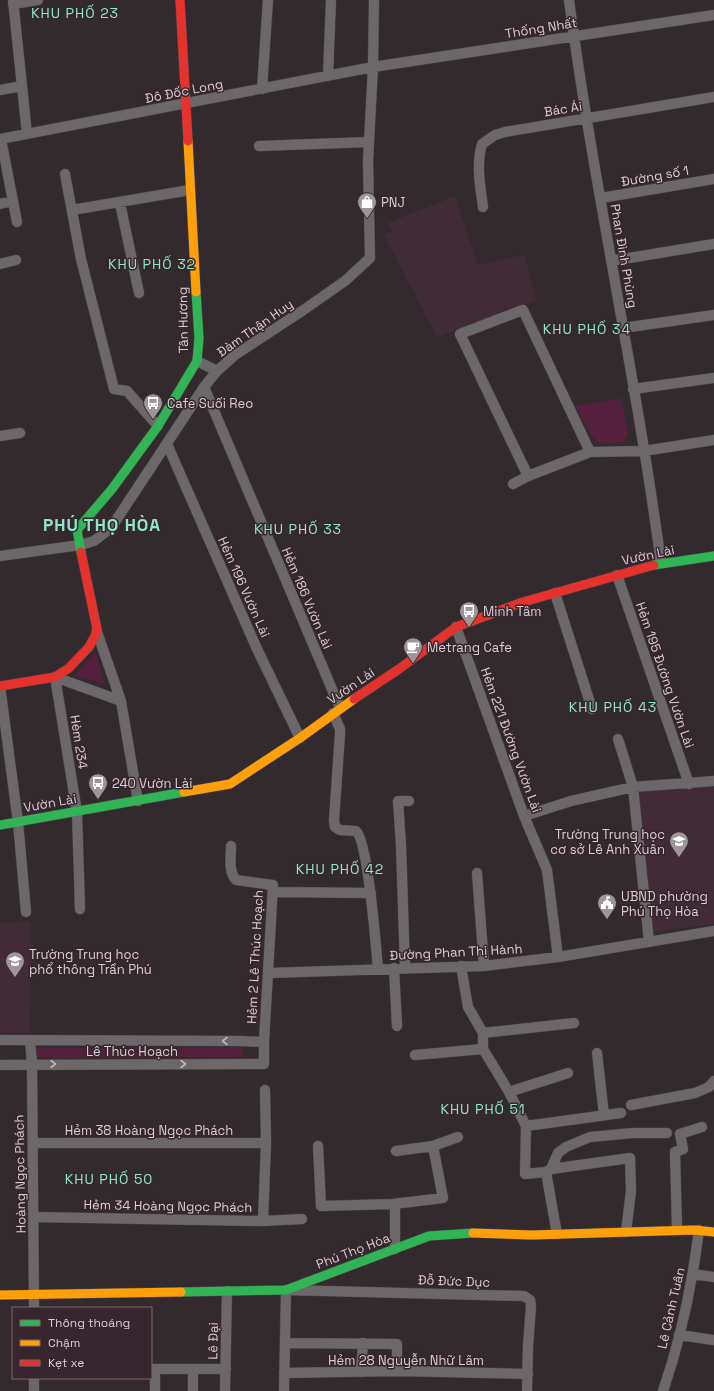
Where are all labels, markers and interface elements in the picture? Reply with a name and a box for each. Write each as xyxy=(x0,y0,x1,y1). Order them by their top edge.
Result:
district label: KHU PHỐ 23 xyxy=(31,4,119,22)
street label: Thống Nhất xyxy=(504,14,578,42)
street label: Đô Đốc Long xyxy=(144,75,224,107)
street label: Bác Ái xyxy=(543,98,583,120)
street label: Đường số 1 xyxy=(620,162,690,190)
shop icon: PNJ xyxy=(356,191,378,219)
place label: PNJ xyxy=(381,194,405,211)
street label: Phan Đình Phùng xyxy=(606,203,642,309)
district label: KHU PHỐ 32 xyxy=(108,255,196,273)
street label: Tân Hương xyxy=(174,287,192,353)
street label: Đàm Thận Huy xyxy=(214,295,296,361)
district label: KHU PHỐ 34 xyxy=(543,320,631,338)
bus stop icon: Cafe Suối Reo xyxy=(142,392,164,420)
place label: Cafe Suối Reo xyxy=(167,395,253,412)
district label: PHÚ THỌ HÒA xyxy=(43,514,161,536)
district label: KHU PHỐ 33 xyxy=(254,520,342,538)
street label: Hẻm 196 Vườn Lài xyxy=(214,534,274,640)
street label: Vườn Lài xyxy=(620,541,676,569)
street label: Hẻm 186 Vườn Lài xyxy=(278,545,336,651)
bus stop icon: Minh Tâm xyxy=(458,600,480,628)
street label: Hẻm 195 Đường Vườn Lài xyxy=(632,600,698,750)
place label: Minh Tâm xyxy=(483,603,542,620)
cafe icon: Metrang Cafe xyxy=(402,636,424,664)
place label: Metrang Cafe xyxy=(427,639,512,656)
street label: Vườn Lài xyxy=(324,664,378,708)
street label: Hẻm 221 Đường Vườn Lài xyxy=(477,665,545,815)
district label: KHU PHỐ 43 xyxy=(569,698,657,716)
street label: Hèm 234 xyxy=(66,714,92,770)
bus stop icon: 240 Vườn Lài xyxy=(87,772,109,800)
place label: 240 Vườn Lài xyxy=(112,775,193,792)
street label: Vườn Lài xyxy=(22,790,78,816)
place label: Trường Trung học cơ sở Lê Anh Xuân xyxy=(550,826,665,858)
school or university icon: Trường Trung học cơ sở Lê Anh Xuân xyxy=(668,830,690,858)
district label: KHU PHỐ 42 xyxy=(296,860,384,878)
place label: UBND phường Phú Thọ Hòa xyxy=(621,888,708,920)
street label: Hẻm 2 Lê Thúc Hoạch xyxy=(243,890,267,1024)
public building icon: UBND phường Phú Thọ Hòa xyxy=(596,892,618,920)
street label: Đường Phan Thị Hành xyxy=(389,940,523,964)
place label: Trường Trung học phổ thông Trần Phú xyxy=(29,946,152,978)
school or university icon: Trường Trung học phổ thông Trần Phú xyxy=(4,950,26,978)
one-way arrow xyxy=(222,1037,228,1045)
street label: Lê Thúc Hoạch xyxy=(86,1043,178,1060)
one-way arrow xyxy=(50,1060,56,1068)
one-way arrow xyxy=(180,1060,186,1068)
district label: KHU PHỐ 51 xyxy=(440,1100,526,1118)
street label: Hoàng Ngọc Phách xyxy=(10,1115,30,1233)
street label: Hẻm 38 Hoàng Ngọc Phách xyxy=(65,1122,233,1139)
district label: KHU PHỐ 50 xyxy=(65,1170,153,1188)
street label: Hẻm 34 Hoàng Ngọc Phách xyxy=(84,1196,252,1216)
street label: Phú Thọ Hòa xyxy=(314,1229,393,1273)
street label: Lê Cảnh Tuân xyxy=(653,1266,689,1350)
street label: Đỗ Đức Dục xyxy=(418,1271,491,1291)
legend xyxy=(12,1307,152,1379)
text: Thông thoáng xyxy=(48,1315,130,1331)
street label: Lê Đại xyxy=(204,1322,222,1360)
text: Chậm xyxy=(48,1335,80,1351)
street label: Hẻm 28 Nguyễn Nhữ Lãm xyxy=(328,1352,484,1369)
text: Kẹt xe xyxy=(48,1355,84,1371)

